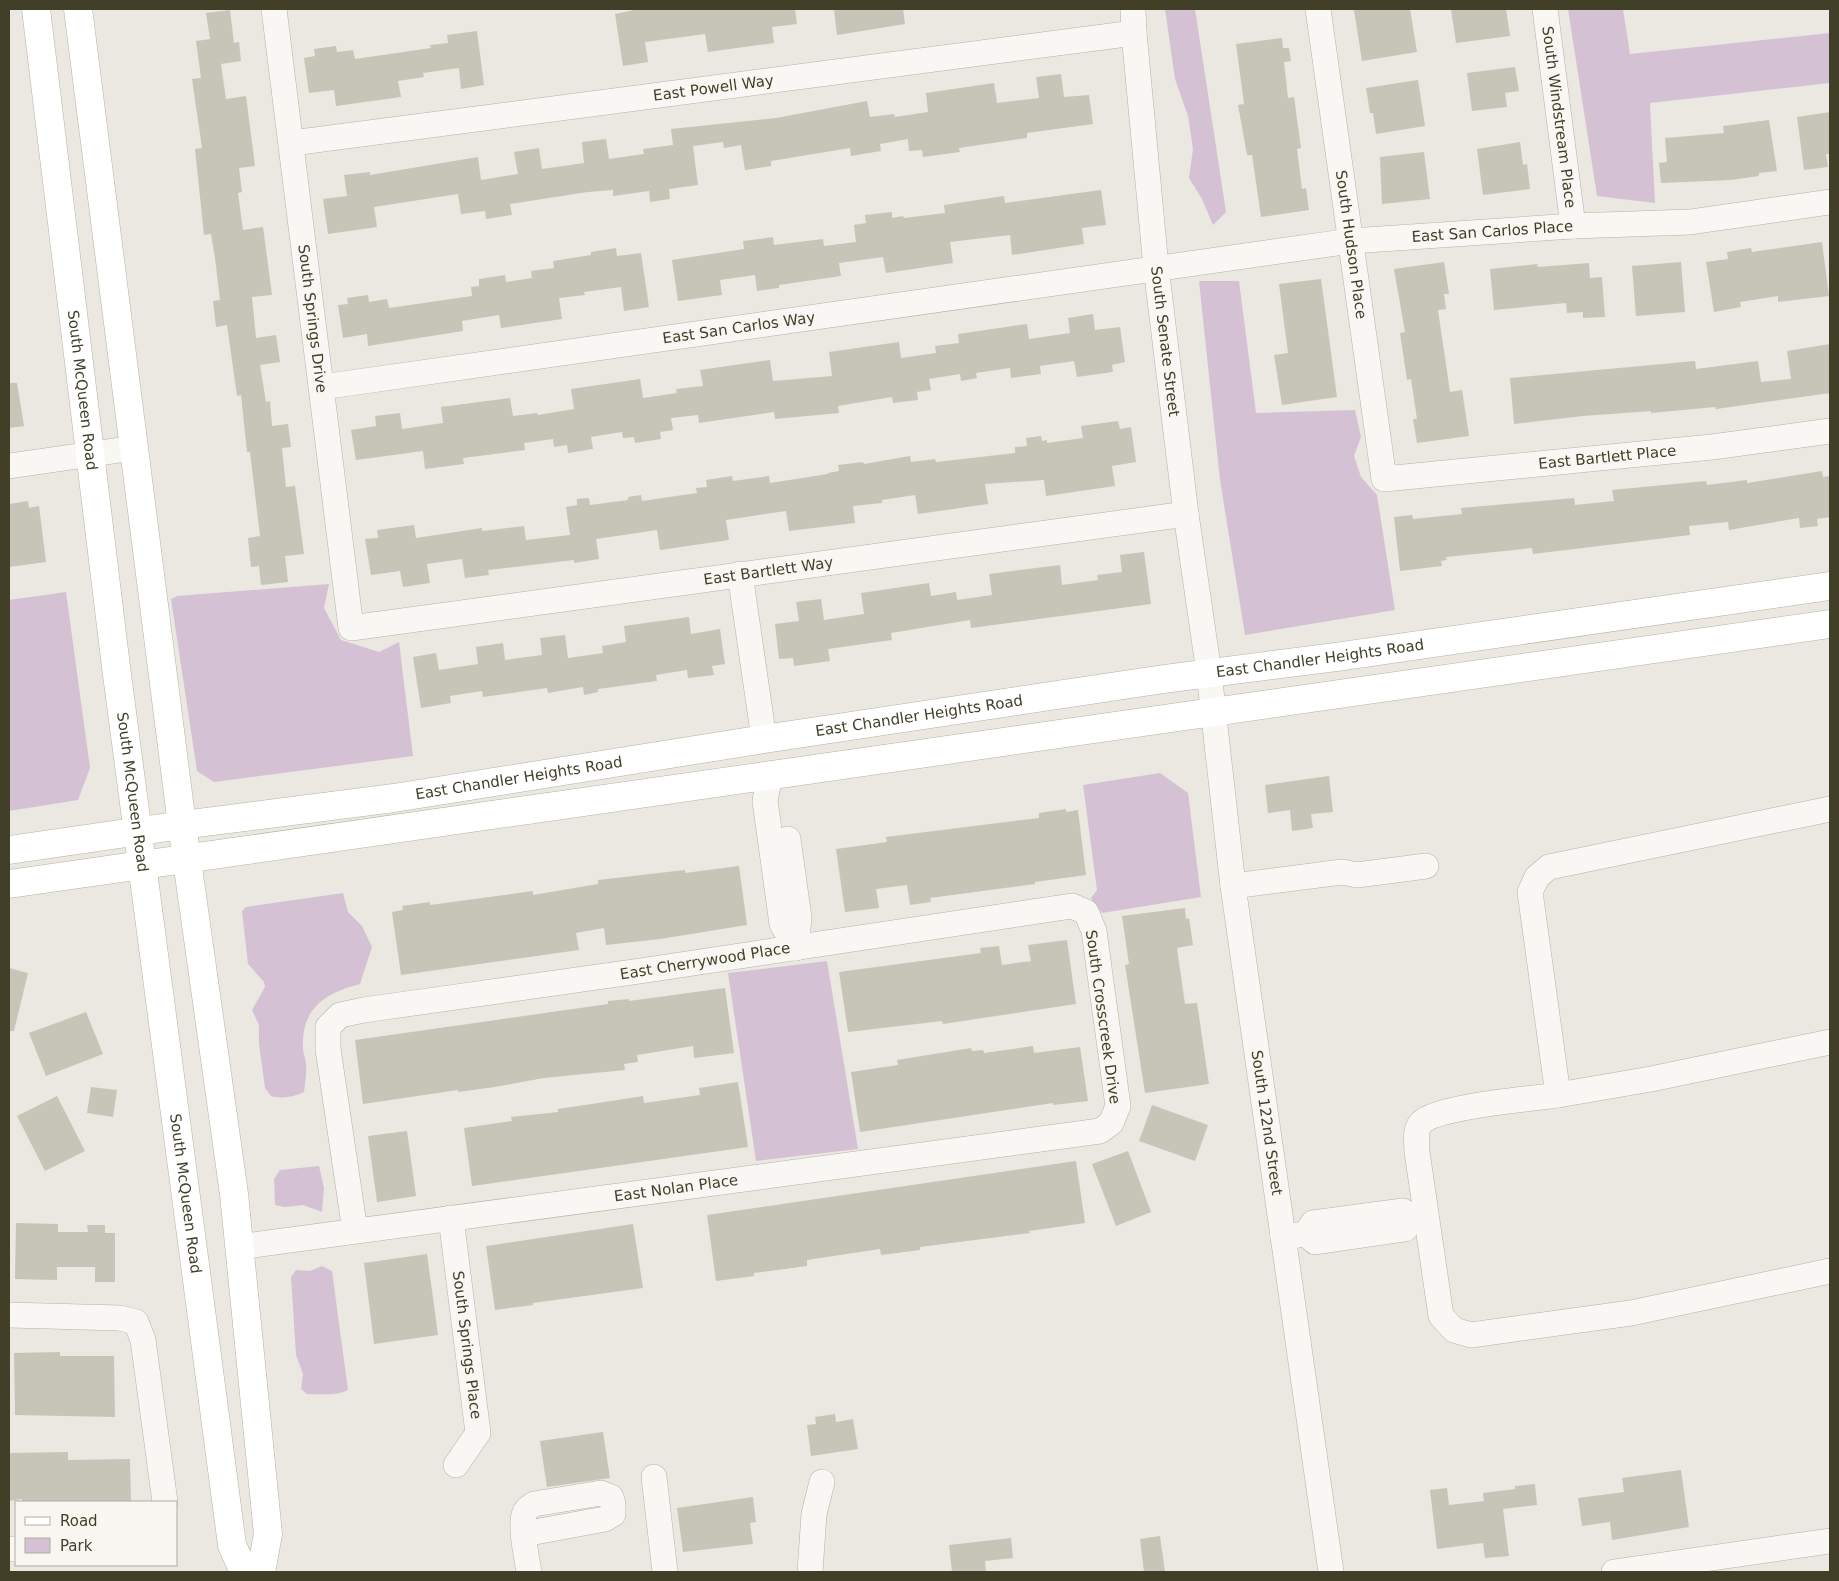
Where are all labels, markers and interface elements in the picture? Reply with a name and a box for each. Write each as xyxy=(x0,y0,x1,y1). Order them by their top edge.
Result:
street label: South Windstream Place xyxy=(1538,25,1580,209)
street label: East Powell Way xyxy=(652,71,775,105)
street label: South Hudson Place xyxy=(1332,169,1370,320)
street label: East San Carlos Place xyxy=(1411,217,1574,246)
street label: South Springs Drive xyxy=(294,243,331,394)
street label: South Senate Street xyxy=(1147,265,1183,418)
street label: East San Carlos Way xyxy=(661,308,816,348)
street label: South McQueen Road xyxy=(64,309,101,471)
street label: East Bartlett Place xyxy=(1537,442,1677,473)
street label: East Bartlett Way xyxy=(702,553,834,589)
street label: East Chandler Heights Road xyxy=(1215,635,1425,681)
street label: East Chandler Heights Road xyxy=(814,691,1024,740)
street label: South McQueen Road xyxy=(113,711,152,873)
street label: East Chandler Heights Road xyxy=(414,753,624,803)
street label: South Crosscreek Drive xyxy=(1082,929,1124,1105)
street label: East Cherrywood Place xyxy=(619,939,791,983)
street label: South 122nd Street xyxy=(1248,1049,1286,1197)
street label: South McQueen Road xyxy=(166,1112,205,1275)
street label: East Nolan Place xyxy=(613,1171,739,1205)
street label: South Springs Place xyxy=(449,1270,485,1420)
legend xyxy=(15,1501,178,1566)
text: Road xyxy=(60,1512,98,1530)
text: Park xyxy=(60,1537,93,1555)

